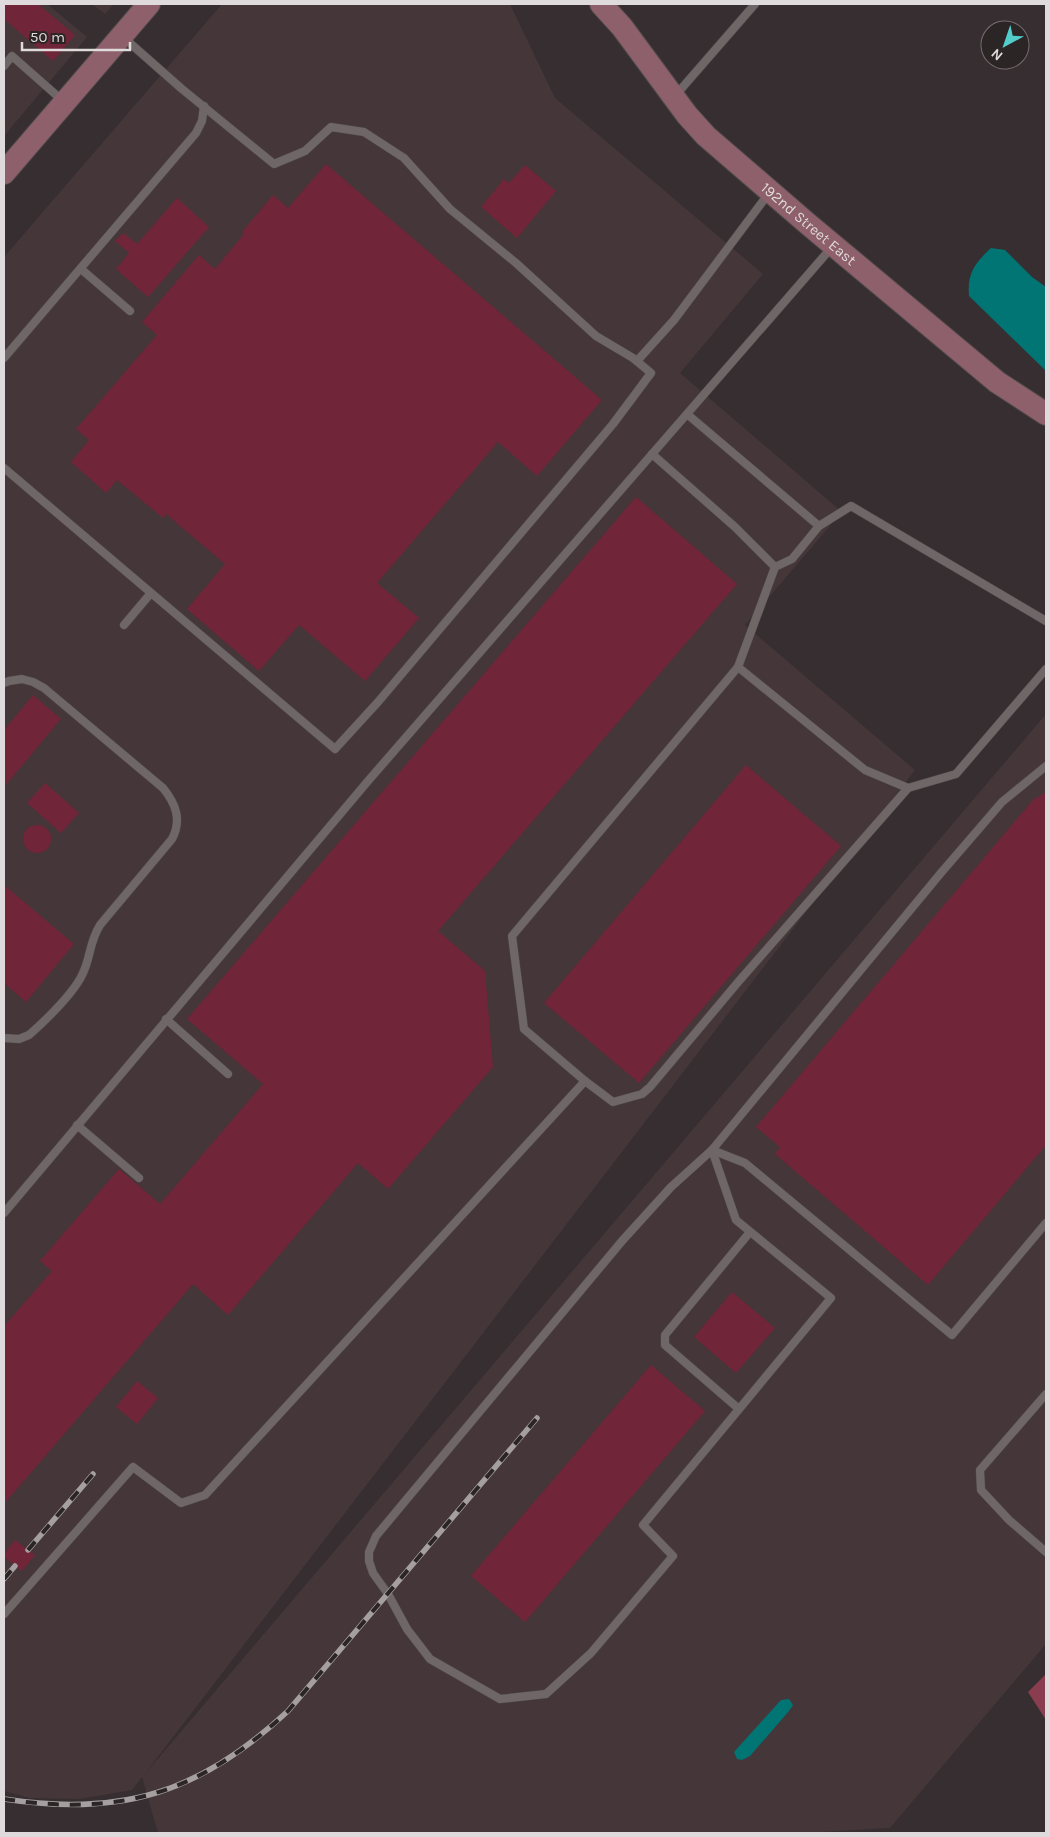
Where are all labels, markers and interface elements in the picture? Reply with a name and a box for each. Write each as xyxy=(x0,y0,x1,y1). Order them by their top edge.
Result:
scale bar xyxy=(22,20,130,52)
north arrow xyxy=(980,20,1030,70)
text: 50 m xyxy=(30,28,65,46)
text: N xyxy=(988,45,1006,64)
street label: 192nd Street East xyxy=(757,179,860,270)

